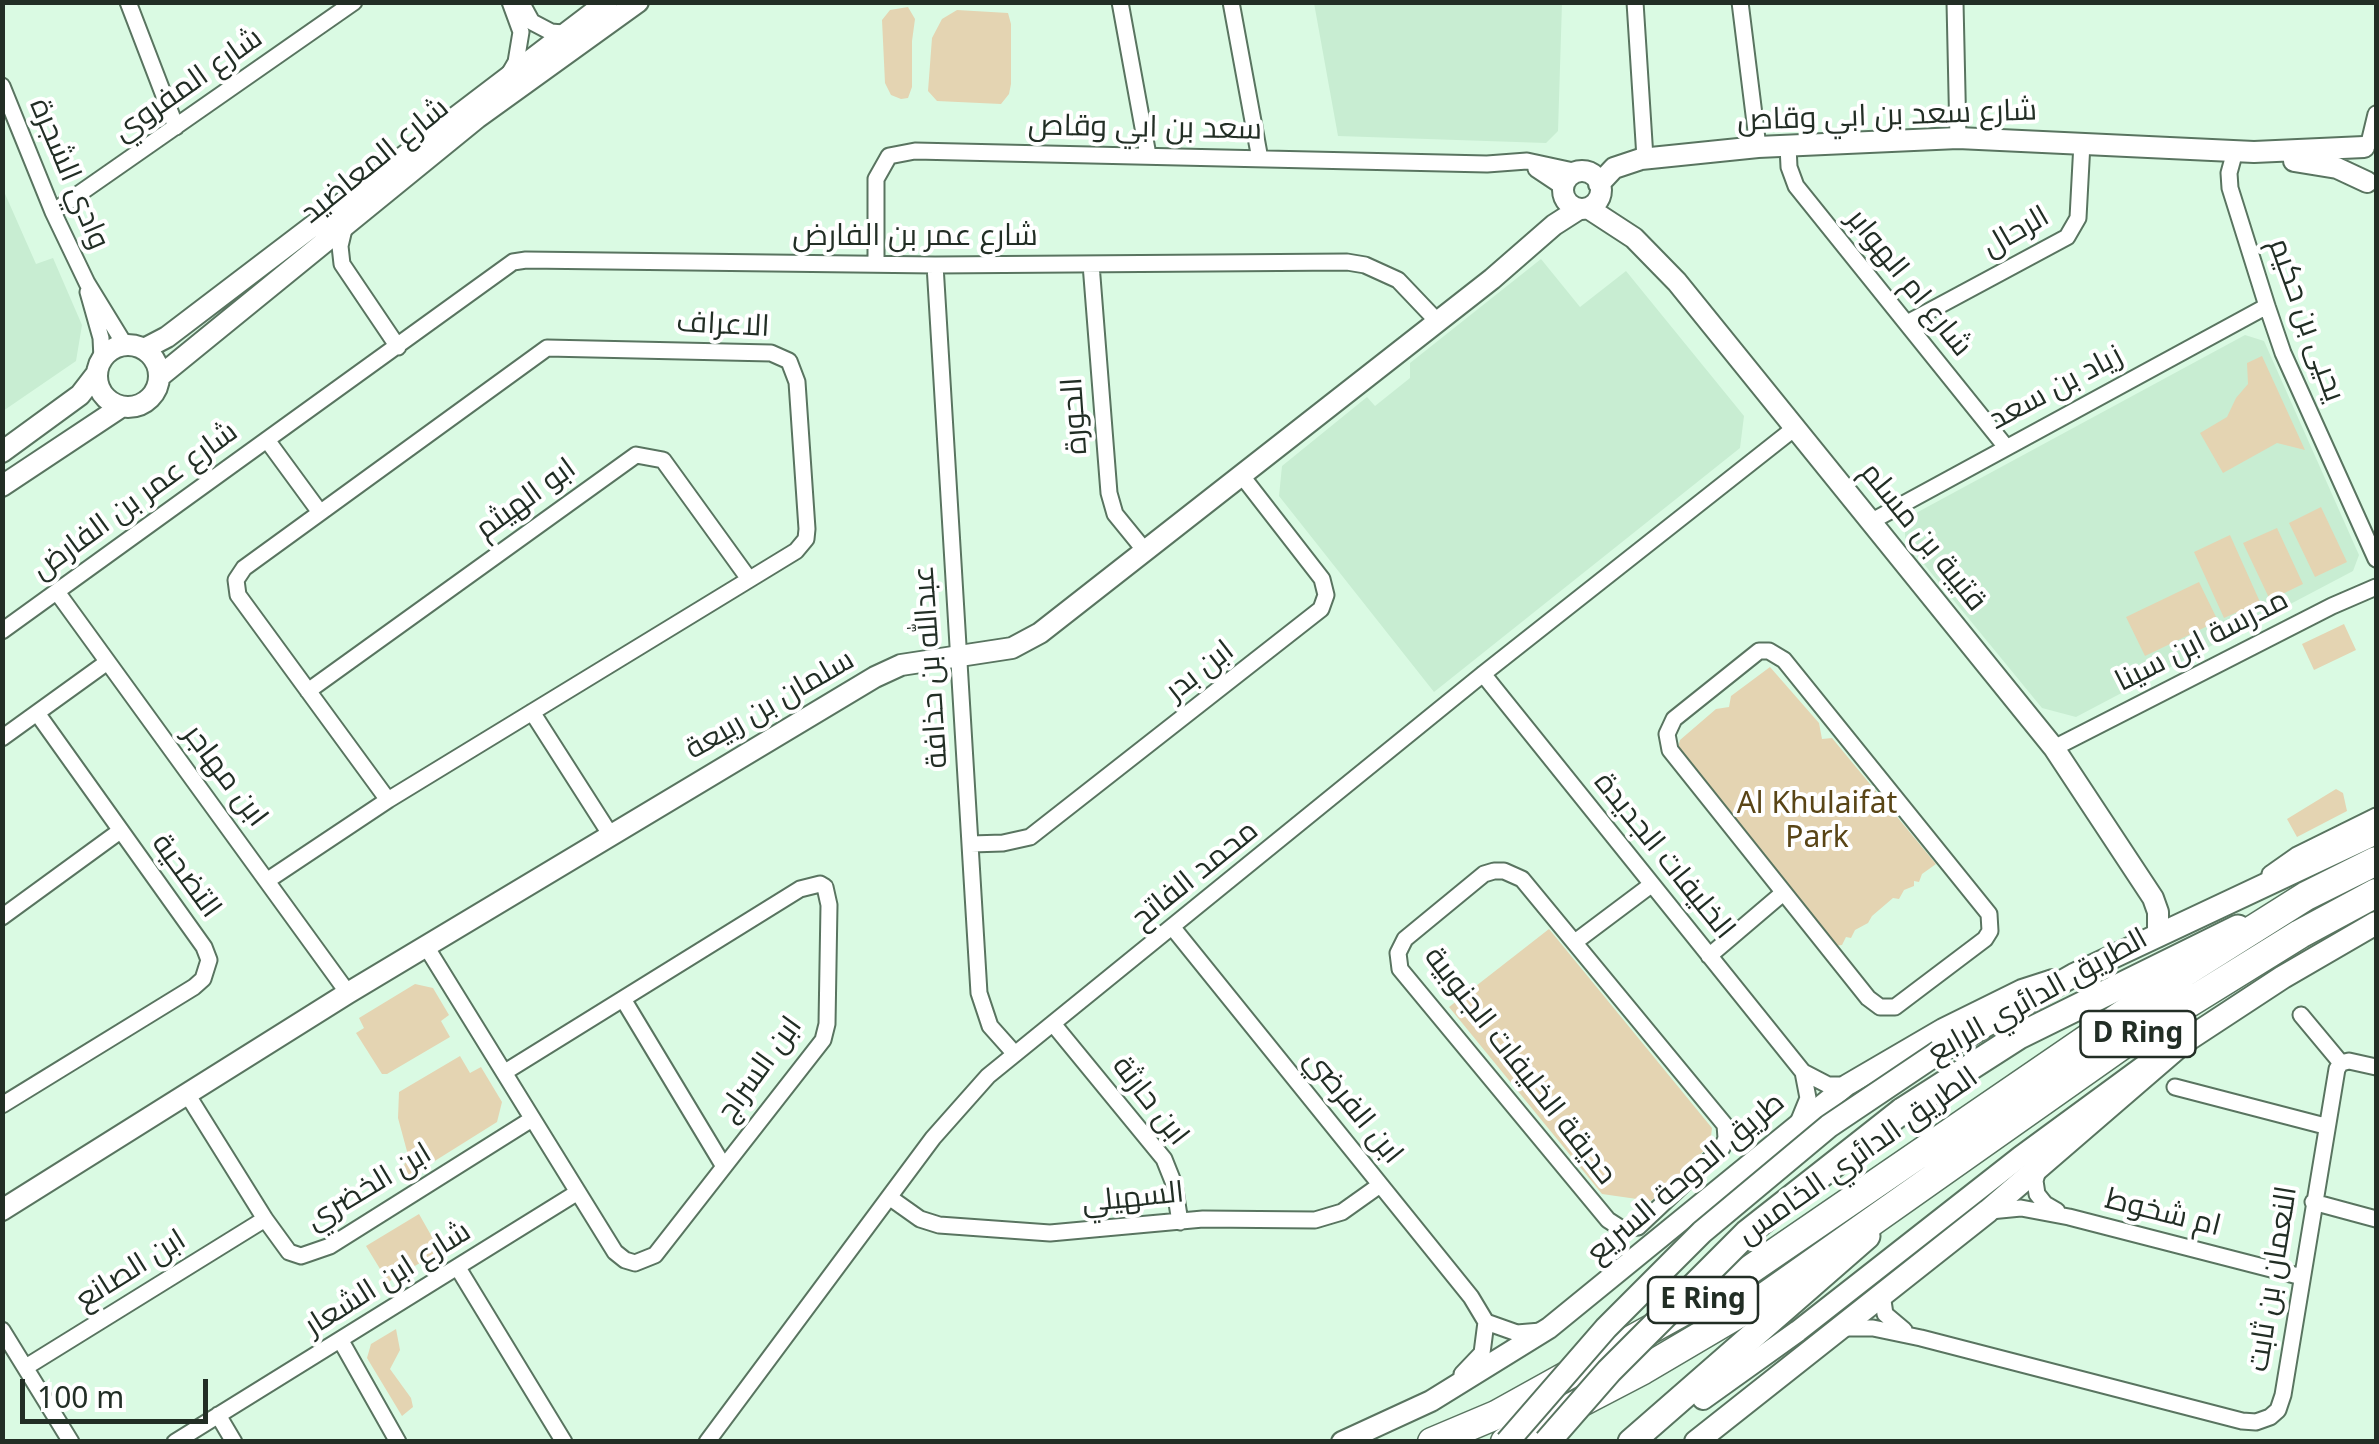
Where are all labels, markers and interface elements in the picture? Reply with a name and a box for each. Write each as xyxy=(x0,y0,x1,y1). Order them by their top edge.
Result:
street label: شارع المفروي xyxy=(106,20,270,150)
street label: شارع المعاضيد xyxy=(294,90,456,232)
street label: وادي الشجرة xyxy=(21,93,117,255)
street label: شارع سعد بن ابي وقاص xyxy=(1736,93,2038,139)
street label: سعد بن ابي وقاص xyxy=(1028,108,1262,148)
street label: الرحال xyxy=(1976,199,2056,265)
street label: شارع ام الهوابر xyxy=(1839,202,1979,364)
street label: شارع عمر بن الفارض xyxy=(792,218,1038,254)
street label: يحيى بن حكيم xyxy=(2260,233,2352,407)
street label: الاعراف xyxy=(676,305,770,345)
street label: زياد بن سعد xyxy=(1983,338,2129,438)
street label: الحورة xyxy=(1054,376,1096,456)
street label: شارع عمر بن الفارض xyxy=(25,414,245,588)
street label: ابو الهيثم xyxy=(469,451,583,547)
street label: قتيبة بن مسلم xyxy=(1852,455,1994,619)
street label: عبدالله بن حذافة xyxy=(906,564,956,770)
street label: مدرسة ابن سينا xyxy=(2109,582,2295,700)
street label: ابن بدر xyxy=(1159,633,1241,709)
street label: سلمان بن ربيعة xyxy=(679,642,861,768)
street label: ابن مهاجر xyxy=(175,718,275,834)
street label: الخليفات الجديدة xyxy=(1586,765,1742,947)
park label: Al Khulaifat Park xyxy=(1737,786,1897,856)
street label: محمد الفاتح xyxy=(1124,813,1266,937)
street label: التضحية xyxy=(144,827,228,925)
street label: الطريق الدائري الرابع xyxy=(1922,921,2154,1071)
street label: حديقة الخليفات الجنوبية xyxy=(1416,940,1624,1192)
street label: ابن السراج xyxy=(710,1010,810,1128)
road number: D Ring xyxy=(2080,1011,2196,1057)
street label: ابن الفرضي xyxy=(1296,1042,1410,1172)
street label: ابن حارثة xyxy=(1104,1049,1196,1153)
street label: الطريق الدائري الخامس xyxy=(1731,1060,1985,1252)
street label: طريق الدوحة السريع xyxy=(1580,1085,1792,1271)
street label: ابن الخضري xyxy=(300,1136,438,1238)
street label: السهيلي xyxy=(1080,1175,1186,1221)
street label: ام شخوط xyxy=(2101,1181,2225,1245)
street label: النعمان بن ثابت xyxy=(2241,1184,2305,1374)
street label: شارع ابن الشعار xyxy=(298,1214,478,1344)
street label: ابن الصانع xyxy=(69,1222,193,1318)
road number: E Ring xyxy=(1648,1277,1758,1323)
scale bar xyxy=(25,1359,212,1421)
text: 100 m xyxy=(37,1376,124,1417)

